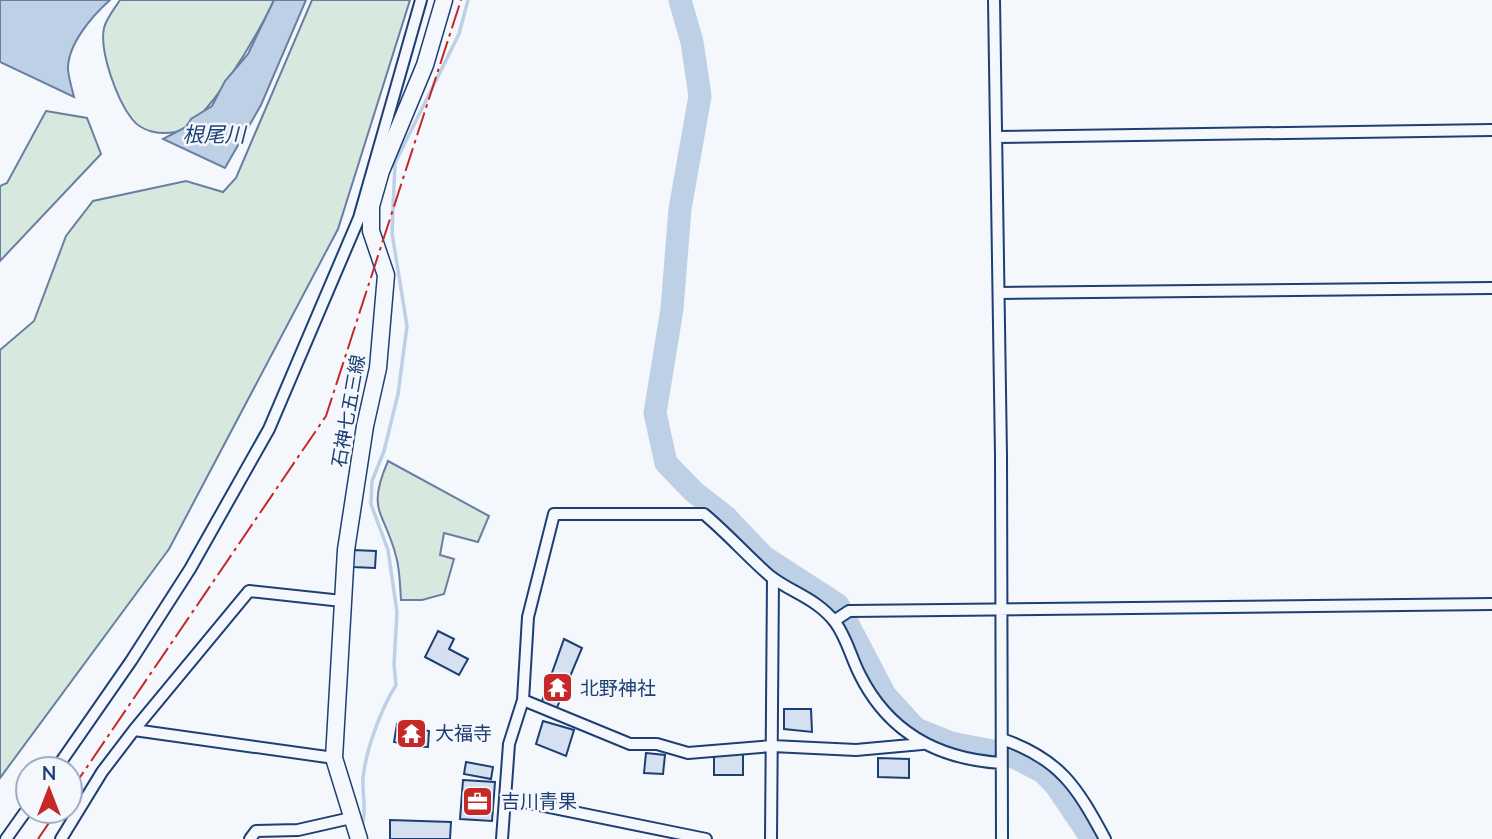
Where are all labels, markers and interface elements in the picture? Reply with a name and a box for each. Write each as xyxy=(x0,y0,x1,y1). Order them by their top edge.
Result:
water label: 根尾川 xyxy=(183,121,247,146)
street label: 石神七五三線 xyxy=(326,353,369,469)
temple icon: 北野神社 xyxy=(540,671,574,705)
place label: 北野神社 xyxy=(580,676,656,699)
temple icon: 大福寺 xyxy=(395,716,429,750)
place label: 大福寺 xyxy=(435,721,492,744)
north arrow xyxy=(14,755,84,825)
text: N xyxy=(42,761,56,784)
office icon: 吉川青果 xyxy=(461,784,495,818)
place label: 吉川青果 xyxy=(501,789,577,812)

